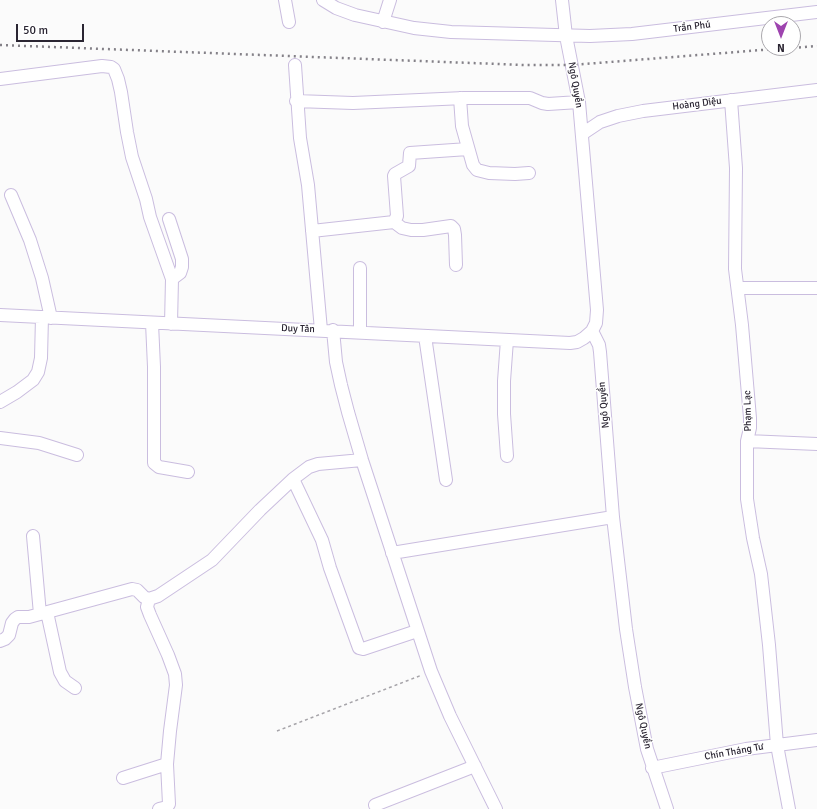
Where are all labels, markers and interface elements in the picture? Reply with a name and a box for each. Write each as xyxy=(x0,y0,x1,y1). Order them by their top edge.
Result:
scale bar xyxy=(18,16,86,42)
north arrow xyxy=(761,16,801,56)
street label: Trần Phú xyxy=(673,19,711,35)
text: 50 m xyxy=(23,23,48,38)
text: N xyxy=(777,41,785,54)
street label: Ngô Quyền xyxy=(565,61,585,109)
street label: Hoàng Diệu xyxy=(672,95,722,113)
street label: Duy Tân xyxy=(281,322,315,336)
street label: Ngô Quyền xyxy=(596,381,612,429)
street label: Phạm Lạc xyxy=(742,390,754,432)
street label: Ngô Quyền xyxy=(632,702,654,750)
street label: Chín Tháng Tư xyxy=(703,741,765,763)

